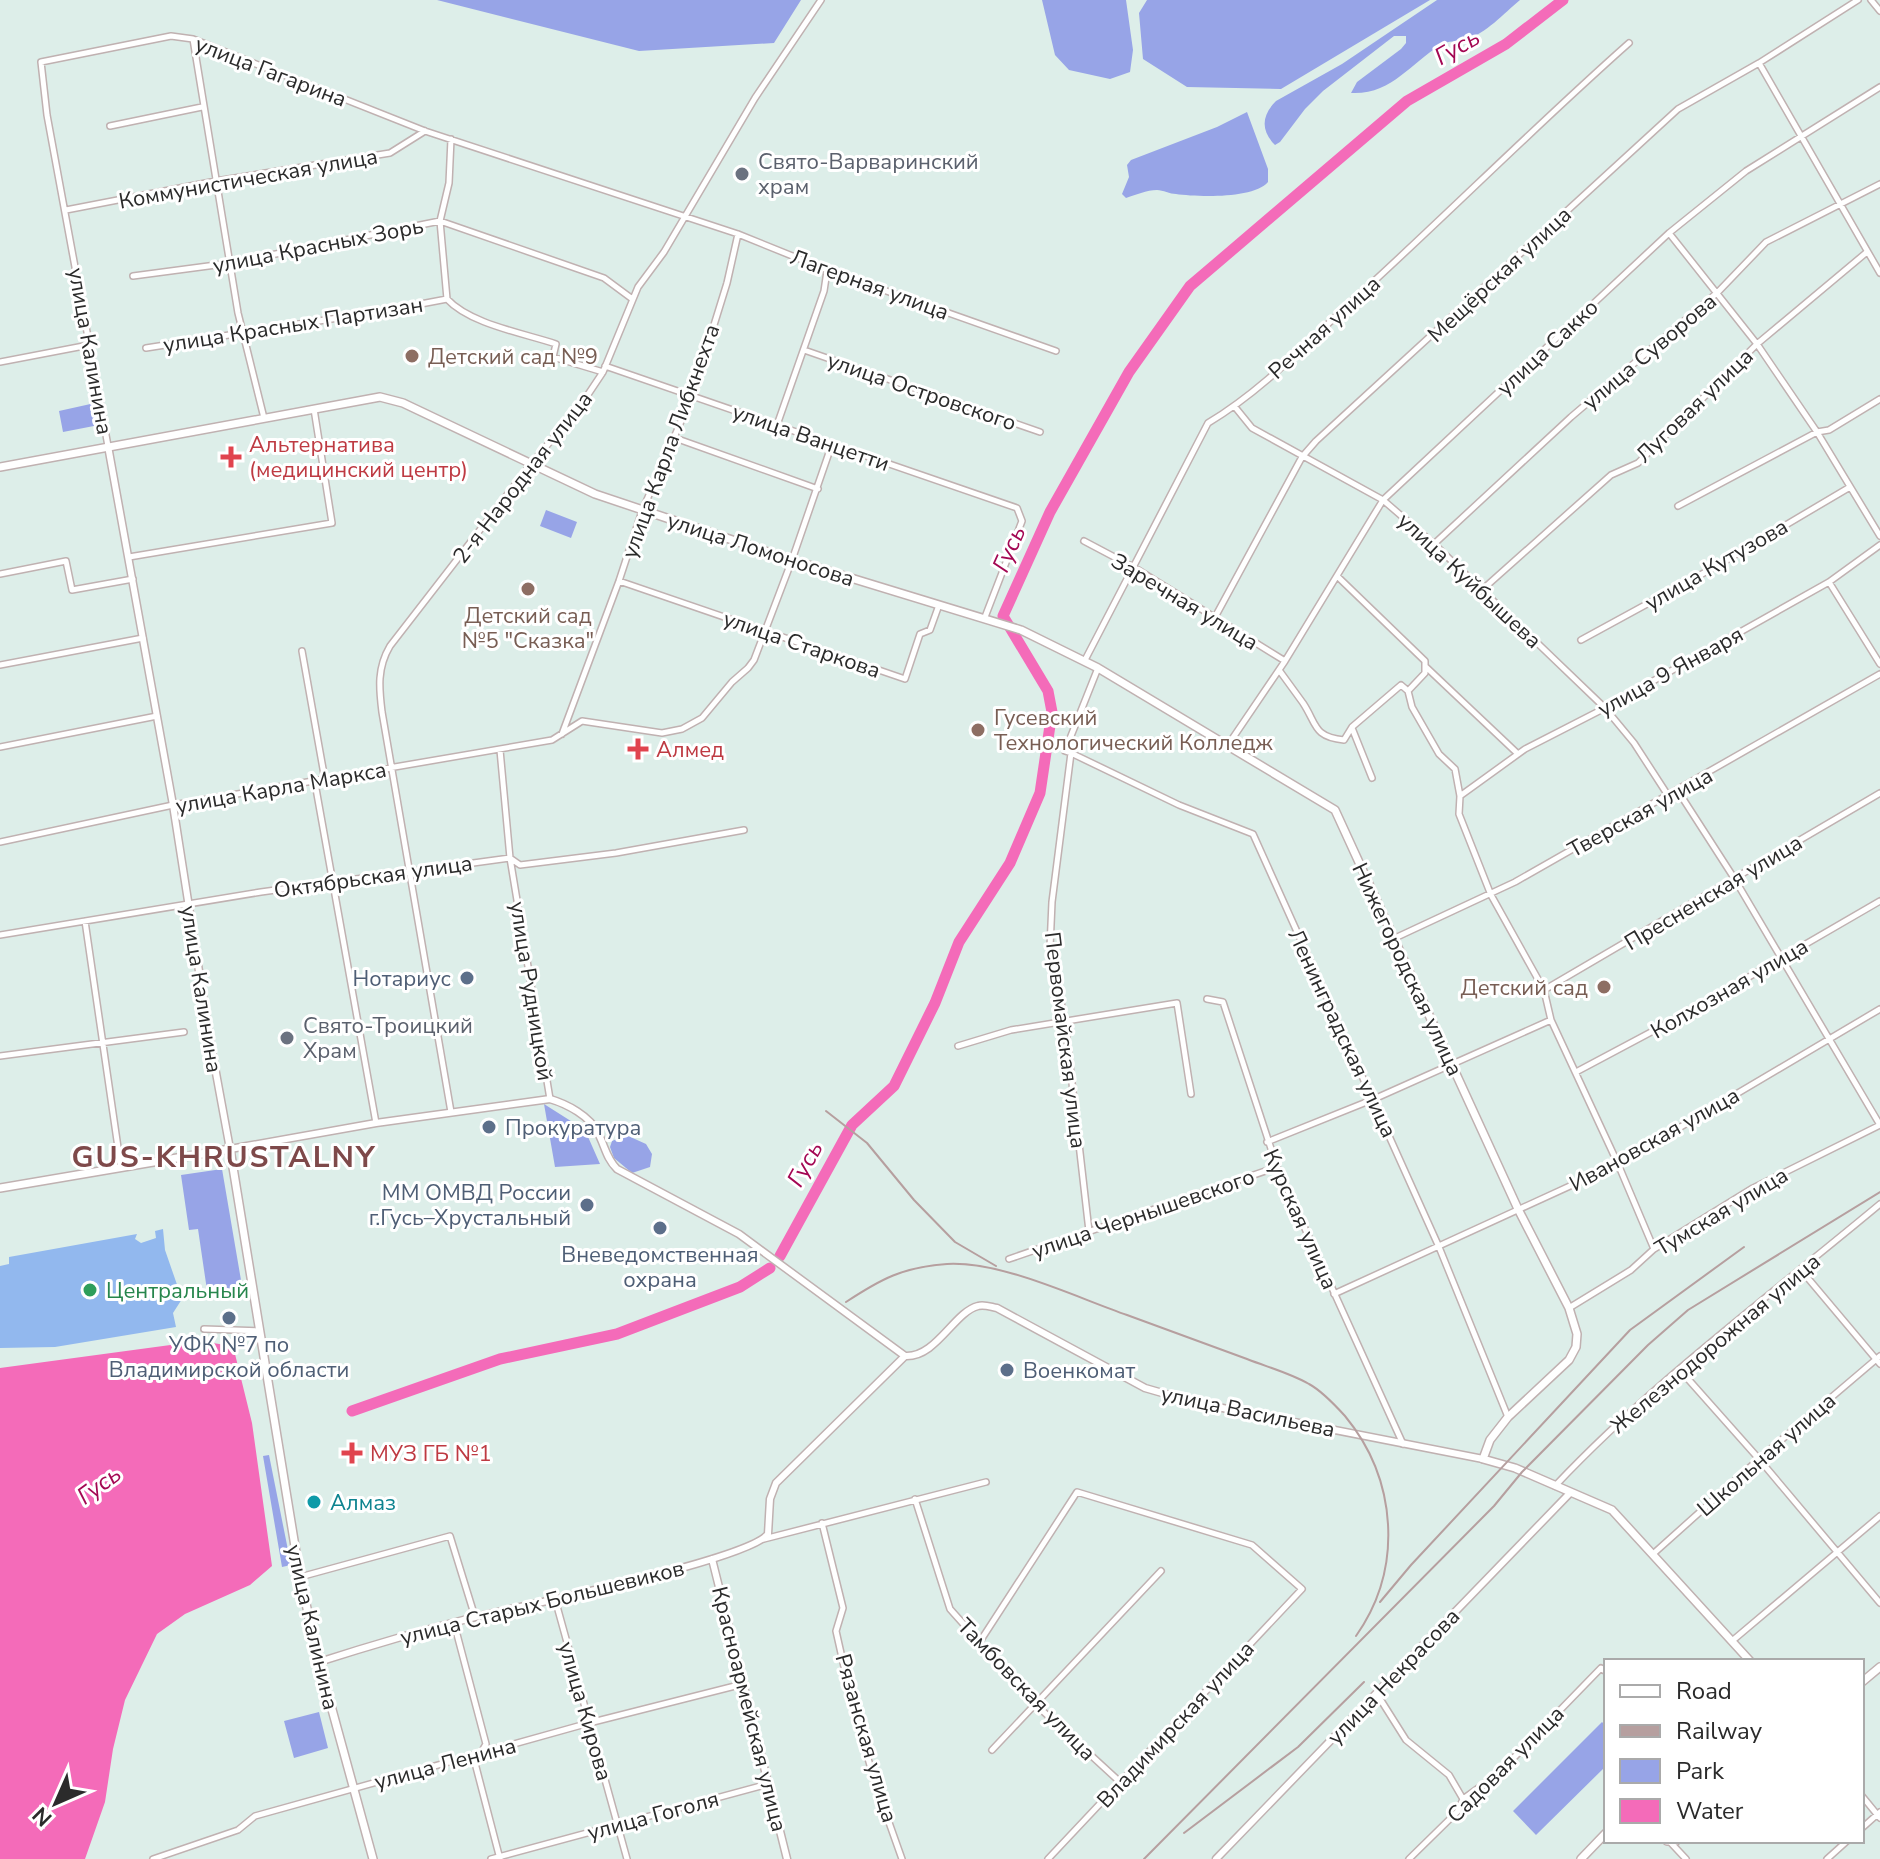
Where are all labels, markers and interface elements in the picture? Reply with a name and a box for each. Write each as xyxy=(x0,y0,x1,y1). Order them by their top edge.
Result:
water label: Гусь xyxy=(1428,21,1486,73)
street label: улица Гагарина xyxy=(191,29,351,115)
street label: Коммунистическая улица xyxy=(116,141,380,217)
place label: Свято-Варваринский храм xyxy=(758,147,979,202)
marker: Свято-Варваринский храм xyxy=(733,165,751,183)
street label: Мещёрская улица xyxy=(1421,200,1578,349)
street label: улица Красных Зорь xyxy=(210,211,426,281)
street label: Лагерная улица xyxy=(786,242,953,327)
street label: улица Калинина xyxy=(61,265,119,437)
street label: Речная улица xyxy=(1262,269,1387,386)
street label: улица Суворова xyxy=(1576,287,1723,417)
street label: улица Красных Партизан xyxy=(161,290,425,360)
street label: улица Сакко xyxy=(1490,293,1605,403)
street label: улица Карла Либкнехта xyxy=(615,320,727,563)
place label: Детский сад №9 xyxy=(428,342,598,372)
street label: Луговая улица xyxy=(1629,342,1760,470)
street label: улица Островского xyxy=(823,346,1020,438)
marker: Детский сад №9 xyxy=(403,347,421,365)
street label: 2-я Народная улица xyxy=(446,385,600,570)
street label: улица Ванцетти xyxy=(728,397,893,479)
place label: Альтернатива (медицинский центр) xyxy=(249,430,468,485)
marker: Альтернатива (медицинский центр) xyxy=(220,446,242,468)
street label: улица Ломоносова xyxy=(663,506,858,594)
street label: улица Куйбышева xyxy=(1391,506,1548,655)
street label: улица Кутузова xyxy=(1639,512,1794,618)
water label: Гусь xyxy=(985,521,1033,577)
street label: Заречная улица xyxy=(1105,546,1264,658)
marker: Детский сад №5 "Сказка" xyxy=(519,580,537,598)
place label: Детский сад №5 "Сказка" xyxy=(462,601,594,656)
street label: улица Старкова xyxy=(719,604,884,686)
street label: улица 9 Января xyxy=(1592,619,1749,724)
place label: Гусевский Технологический Колледж xyxy=(994,703,1273,758)
marker: Гусевский Технологический Колледж xyxy=(969,721,987,739)
place label: Алмед xyxy=(656,735,724,765)
marker: Алмед xyxy=(627,738,649,760)
street label: улица Карла Маркса xyxy=(173,755,389,821)
street label: Тверская улица xyxy=(1563,761,1718,865)
street label: Пресненская улица xyxy=(1619,828,1808,958)
street label: Октябрьская улица xyxy=(272,848,474,906)
street label: Нижегородская улица xyxy=(1344,858,1470,1081)
street label: улица Рудницкой xyxy=(502,899,560,1083)
street label: улица Калинина xyxy=(173,903,229,1075)
street label: Ленинградская улица xyxy=(1281,924,1404,1143)
street label: Первомайская улица xyxy=(1037,930,1093,1150)
street label: Колхозная улица xyxy=(1645,932,1814,1046)
place label: Нотариус xyxy=(352,964,451,994)
marker: Нотариус xyxy=(458,969,476,987)
place label: Детский сад xyxy=(1461,973,1588,1003)
marker: Детский сад xyxy=(1595,978,1613,996)
place label: Свято-Троицкий Храм xyxy=(303,1011,473,1066)
marker: Свято-Троицкий Храм xyxy=(278,1029,296,1047)
street label: Ивановская улица xyxy=(1564,1081,1745,1199)
place label: Прокуратура xyxy=(505,1113,641,1143)
marker: Прокуратура xyxy=(480,1118,498,1136)
water label: Гусь xyxy=(779,1135,831,1193)
district label: GUS-KHRUSTALNY xyxy=(71,1137,377,1178)
street label: Курская улица xyxy=(1256,1144,1344,1294)
street label: Тумская улица xyxy=(1649,1160,1794,1263)
street label: улица Чернышевского xyxy=(1028,1162,1259,1266)
place label: ММ ОМВД России г.Гусь–Хрустальный xyxy=(369,1178,571,1233)
marker: ММ ОМВД России г.Гусь–Хрустальный xyxy=(578,1196,596,1214)
marker: Вневедомственная охрана xyxy=(651,1219,669,1237)
place label: Вневедомственная охрана xyxy=(561,1240,759,1295)
street label: Железнодорожная улица xyxy=(1604,1247,1827,1441)
place label: Центральный xyxy=(106,1276,249,1306)
marker: Центральный xyxy=(81,1281,99,1299)
marker: УФК №7 по Владимирской области xyxy=(220,1309,238,1327)
place label: УФК №7 по Владимирской области xyxy=(109,1330,349,1385)
place label: Военкомат xyxy=(1023,1356,1136,1386)
marker: Военкомат xyxy=(998,1361,1016,1379)
street label: улица Васильева xyxy=(1158,1379,1338,1445)
street label: Школьная улица xyxy=(1691,1386,1843,1524)
place label: МУЗ ГБ №1 xyxy=(370,1439,492,1469)
marker: МУЗ ГБ №1 xyxy=(341,1442,363,1464)
water label: Гусь xyxy=(70,1458,128,1512)
place label: Алмаз xyxy=(330,1488,396,1518)
marker: Алмаз xyxy=(305,1493,323,1511)
street label: улица Калинина xyxy=(278,1542,346,1713)
street label: улица Старых Большевиков xyxy=(397,1553,687,1653)
street label: Красноармейская улица xyxy=(704,1584,794,1835)
street label: улица Некрасова xyxy=(1321,1602,1467,1751)
street label: Тамбовская улица xyxy=(950,1612,1102,1768)
street label: Владимирская улица xyxy=(1090,1635,1261,1815)
street label: улица Кирова xyxy=(551,1638,619,1784)
street label: Рязанская улица xyxy=(828,1650,904,1826)
legend xyxy=(1604,1659,1864,1843)
text: Road xyxy=(1676,1675,1732,1707)
street label: Садовая улица xyxy=(1440,1699,1571,1830)
text: Railway xyxy=(1676,1715,1763,1747)
street label: улица Ленина xyxy=(371,1731,520,1797)
text: Park xyxy=(1676,1755,1725,1787)
north arrow xyxy=(16,1763,96,1843)
street label: улица Гоголя xyxy=(584,1784,722,1848)
text: Water xyxy=(1676,1795,1744,1827)
text: N xyxy=(26,1800,59,1833)

